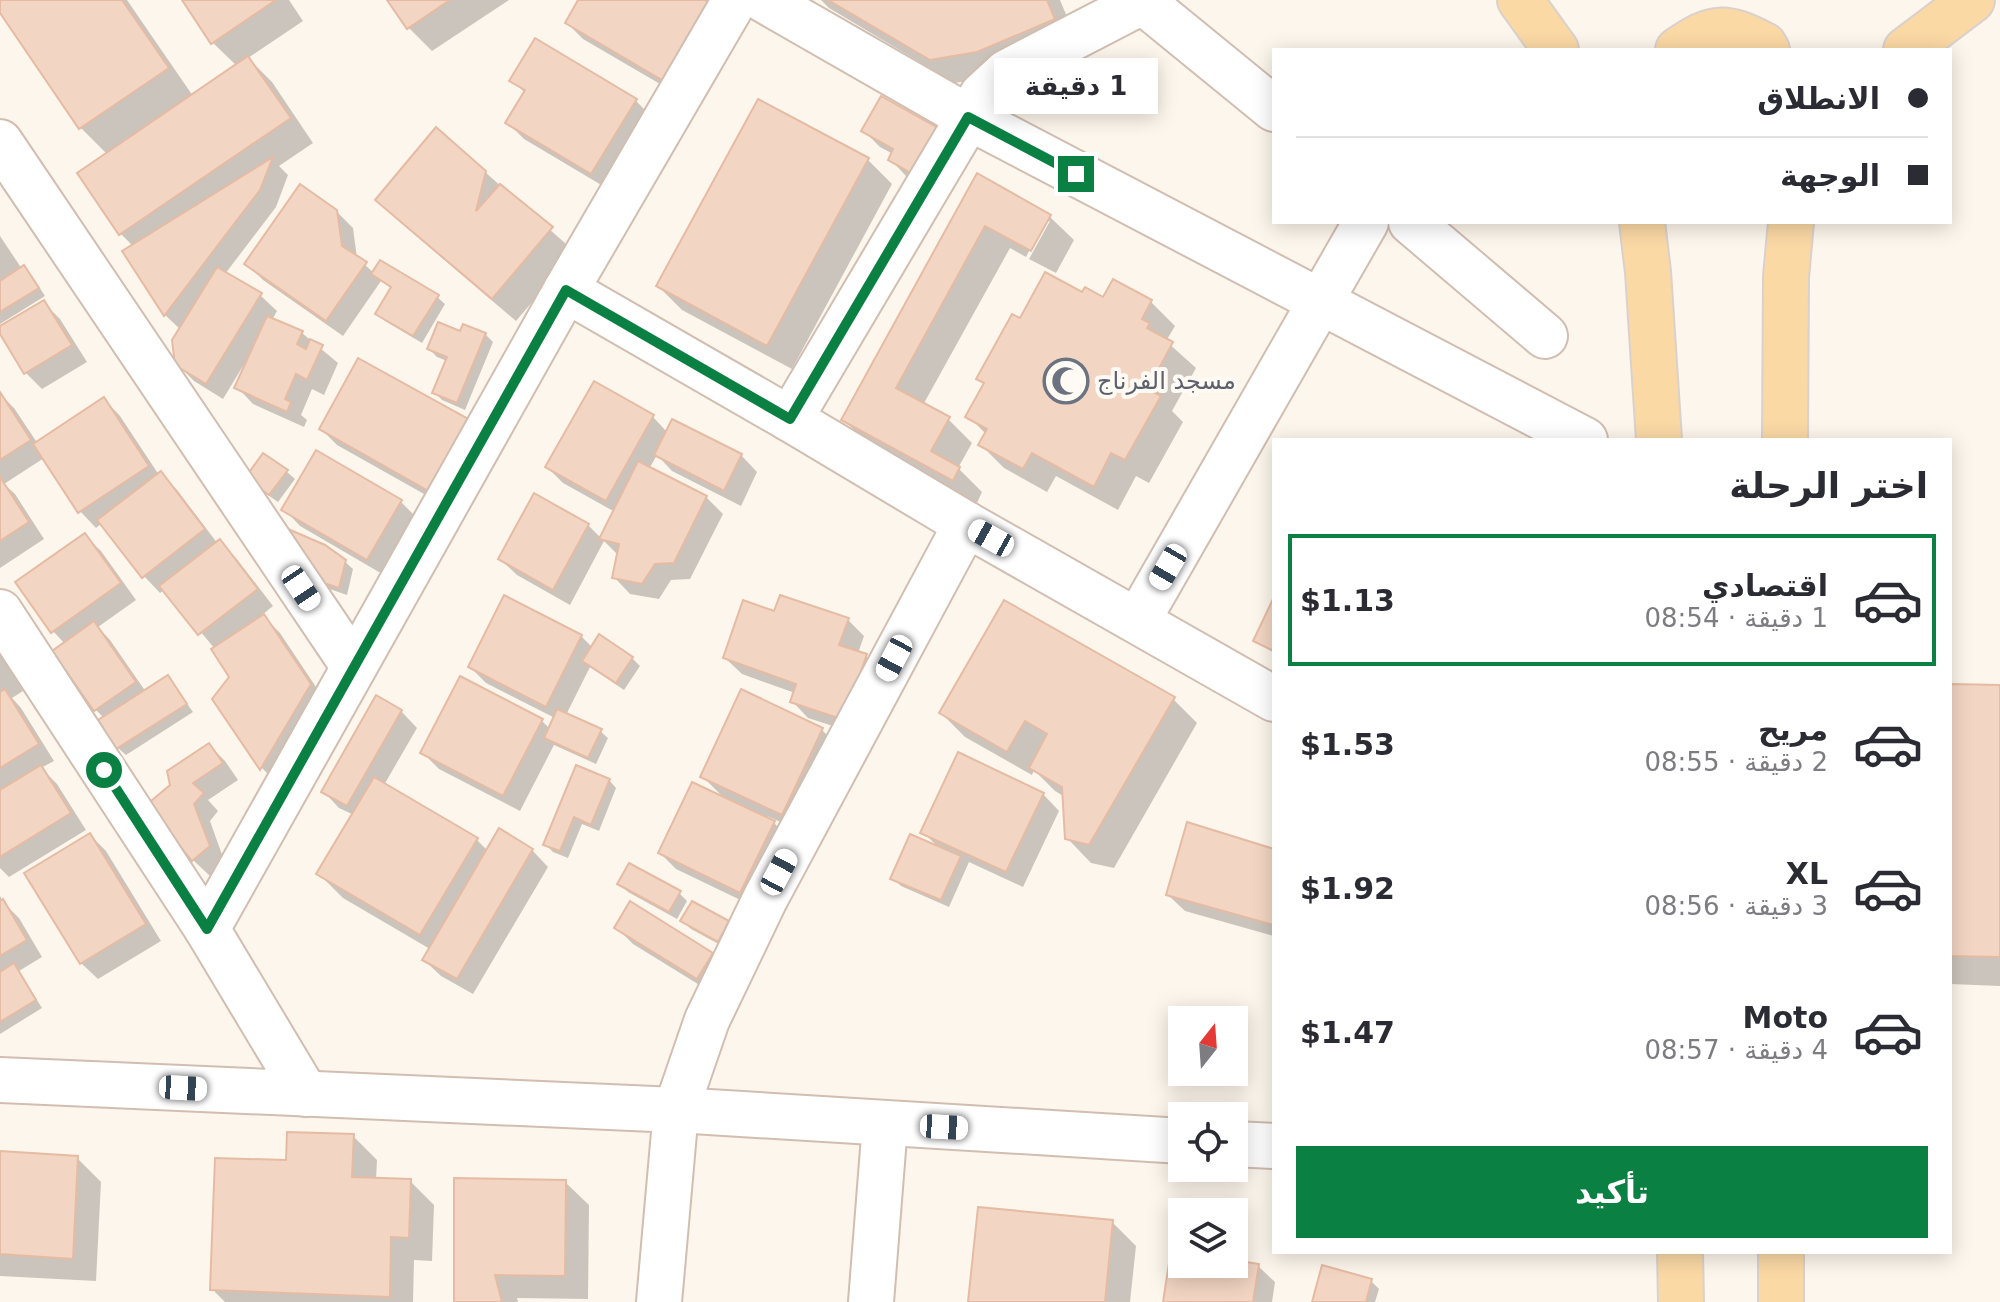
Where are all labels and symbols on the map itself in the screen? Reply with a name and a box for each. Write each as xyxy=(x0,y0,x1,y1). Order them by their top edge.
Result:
callout: 1 دقيقة xyxy=(994,58,1158,114)
route end xyxy=(1058,156,1094,192)
mosque icon: مسجد الفرناج xyxy=(1042,357,1090,405)
place label: مسجد الفرناج xyxy=(1097,367,1236,395)
car xyxy=(964,516,1018,560)
car xyxy=(1146,540,1190,594)
car xyxy=(278,561,324,615)
car xyxy=(872,631,916,685)
route start xyxy=(86,752,122,788)
car xyxy=(757,845,801,899)
north arrow xyxy=(1168,1006,1248,1086)
car xyxy=(158,1075,208,1101)
car xyxy=(919,1114,969,1140)

